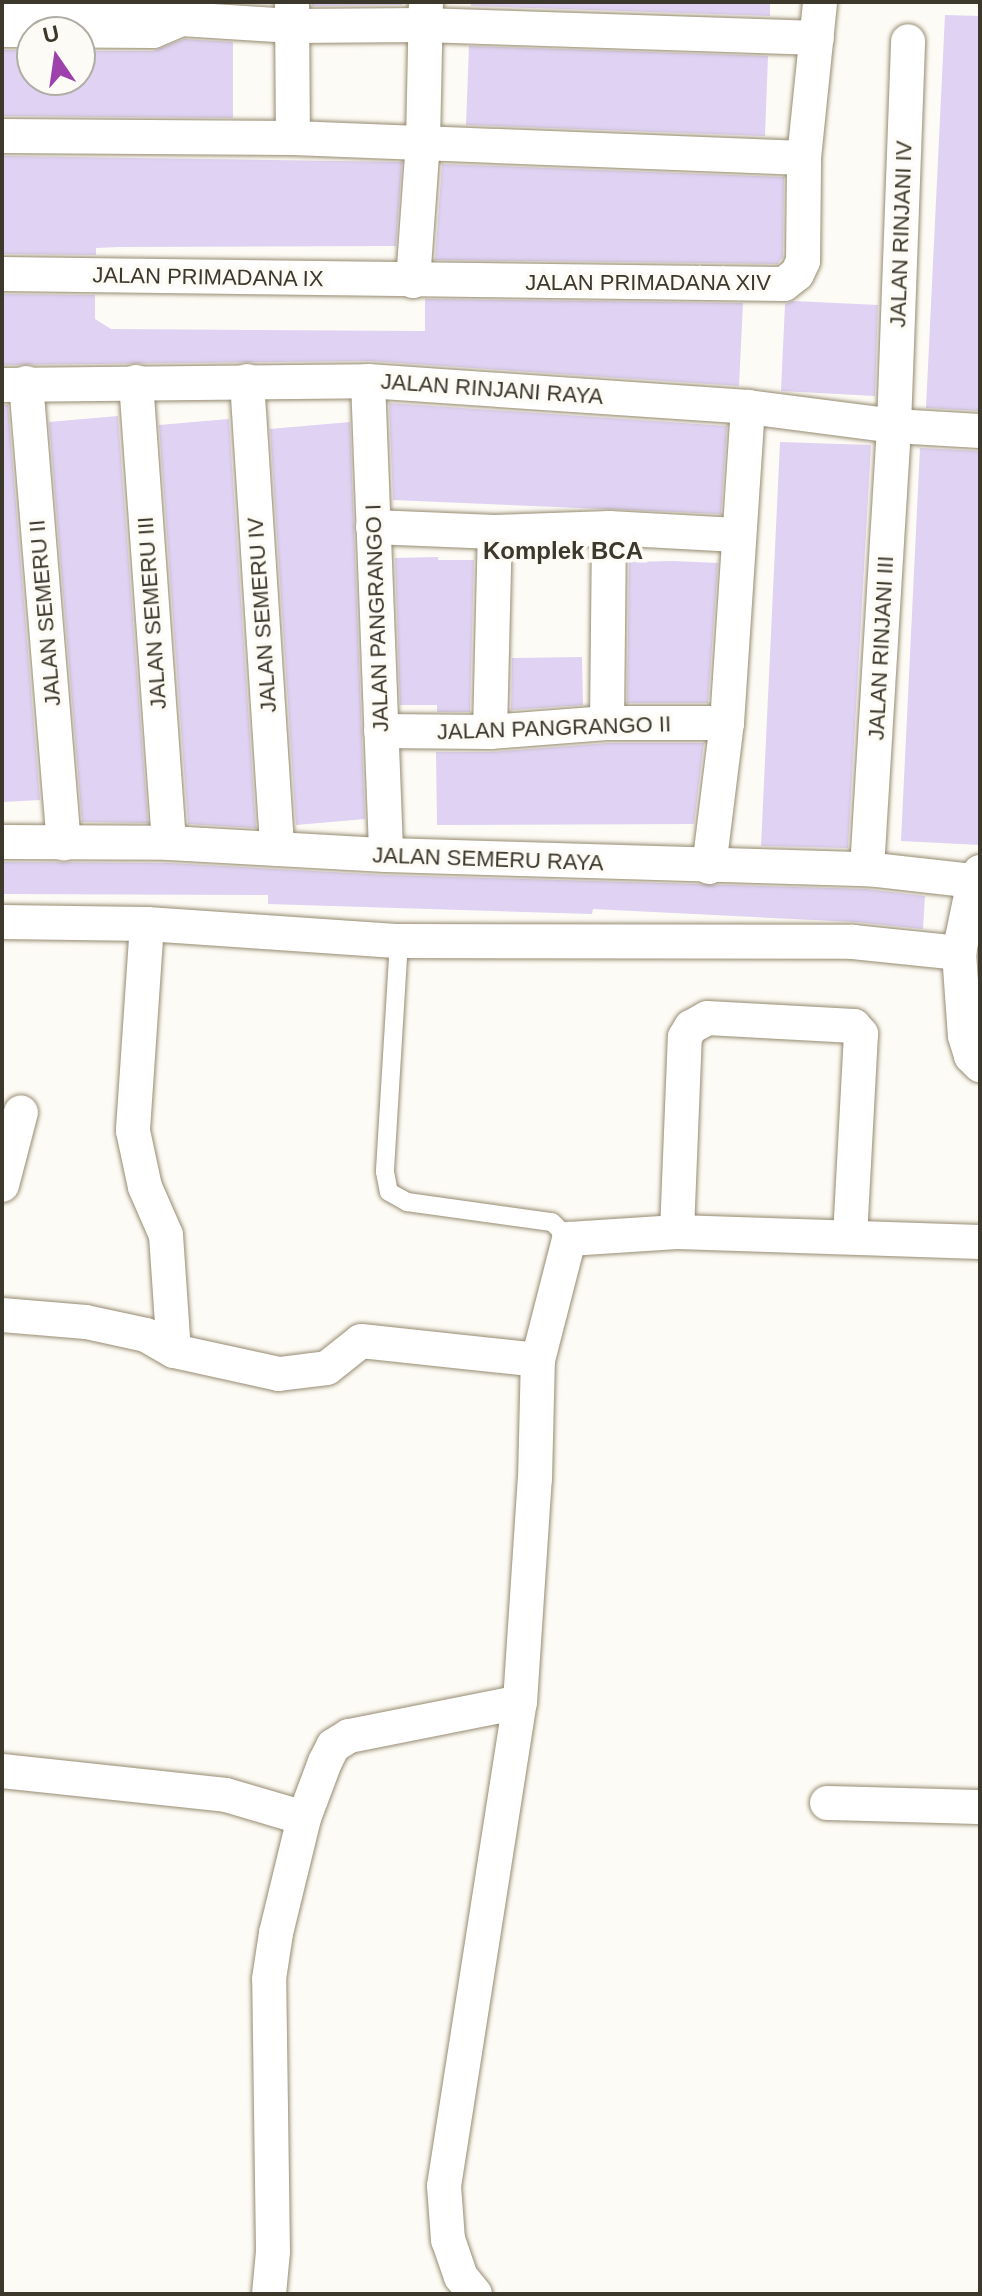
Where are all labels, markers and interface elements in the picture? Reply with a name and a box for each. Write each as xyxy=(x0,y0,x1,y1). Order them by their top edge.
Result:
north arrow xyxy=(16,16,96,96)
text: U xyxy=(40,20,61,48)
street label: JALAN RINJANI IV xyxy=(885,140,917,328)
street label: JALAN PRIMADANA IX xyxy=(92,262,324,292)
street label: JALAN PRIMADANA XIV xyxy=(525,270,771,296)
street label: JALAN RINJANI RAYA xyxy=(380,368,604,410)
street label: JALAN PANGRANGO I xyxy=(360,504,394,732)
street label: JALAN SEMERU III xyxy=(132,516,172,710)
street label: JALAN SEMERU IV xyxy=(242,517,282,713)
street label: JALAN SEMERU II xyxy=(24,519,66,707)
district label: Komplek BCA xyxy=(483,537,643,565)
street label: JALAN RINJANI III xyxy=(863,555,899,741)
street label: JALAN PANGRANGO II xyxy=(436,711,672,745)
street label: JALAN SEMERU RAYA xyxy=(372,842,604,876)

